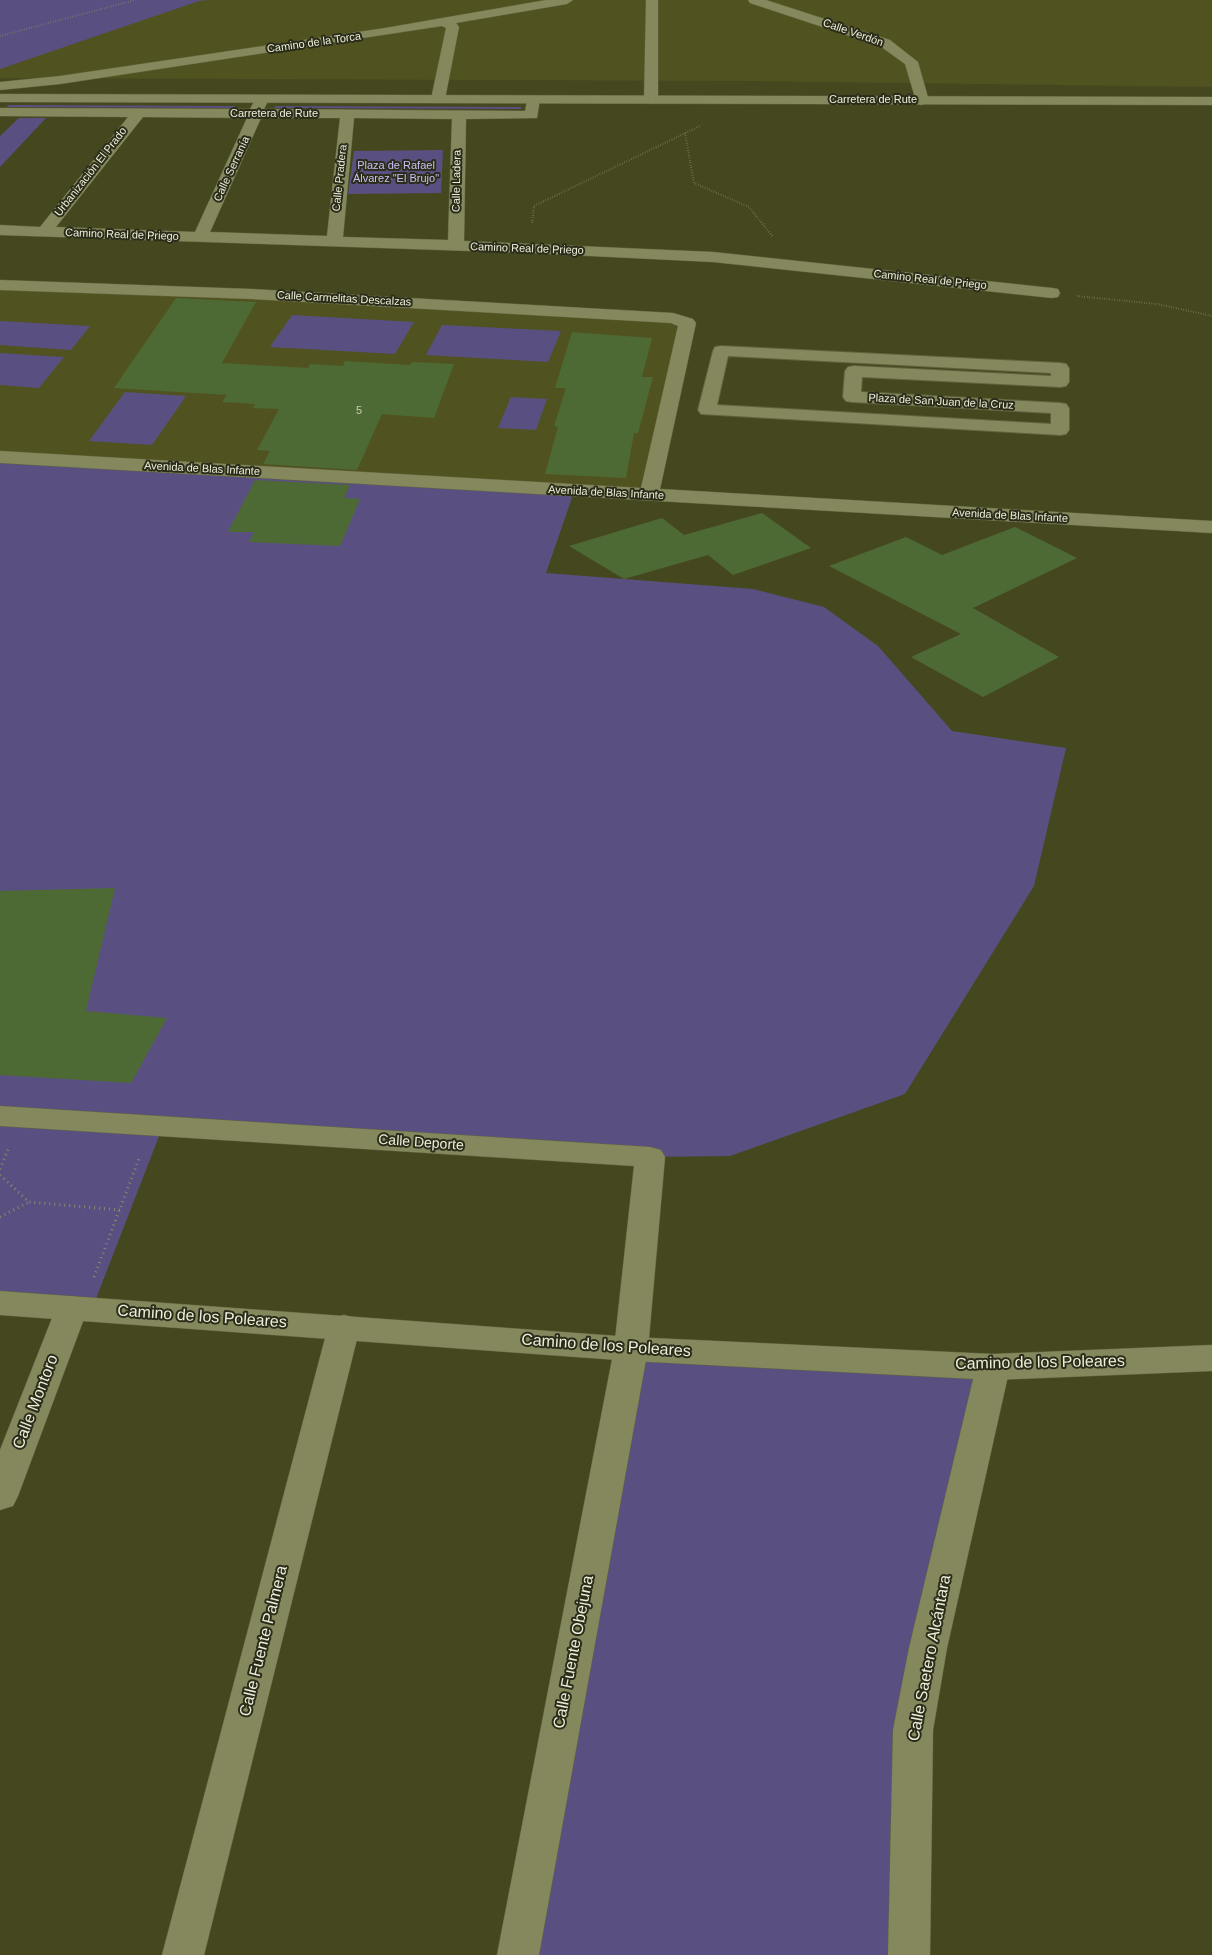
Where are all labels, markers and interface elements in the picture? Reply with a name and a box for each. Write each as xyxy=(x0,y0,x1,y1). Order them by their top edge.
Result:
street label: Calle Verdón xyxy=(821,17,885,49)
street label: Camino de la Torca xyxy=(266,30,362,56)
street label: Carretera de Rute xyxy=(829,93,917,107)
street label: Carretera de Rute xyxy=(230,107,318,121)
street label: Urbanización El Prado xyxy=(52,125,130,219)
street label: Calle Serranía xyxy=(211,134,253,204)
street label: Calle Pradera xyxy=(330,144,350,212)
street label: Calle Ladera xyxy=(450,150,464,212)
park label: Plaza de Rafael Álvarez "El Brujo" xyxy=(353,159,439,185)
street label: Camino Real de Priego xyxy=(65,226,179,244)
street label: Camino Real de Priego xyxy=(470,240,584,258)
street label: Camino Real de Priego xyxy=(873,267,987,293)
street label: Calle Carmelitas Descalzas xyxy=(277,289,411,309)
street label: Plaza de San Juan de la Cruz xyxy=(868,392,1014,412)
house number: 5 xyxy=(356,404,362,418)
street label: Avenida de Blas Infante xyxy=(144,459,260,479)
street label: Avenida de Blas Infante xyxy=(548,483,664,503)
street label: Avenida de Blas Infante xyxy=(952,506,1068,526)
street label: Calle Deporte xyxy=(378,1132,464,1154)
street label: Camino de los Poleares xyxy=(117,1301,287,1333)
street label: Camino de los Poleares xyxy=(521,1330,691,1362)
street label: Calle Montoro xyxy=(9,1352,63,1452)
street label: Camino de los Poleares xyxy=(955,1352,1125,1374)
street label: Calle Fuente Palmera xyxy=(236,1564,292,1718)
street label: Calle Saetero Alcántara xyxy=(904,1573,956,1743)
street label: Calle Fuente Obejuna xyxy=(550,1574,598,1730)

